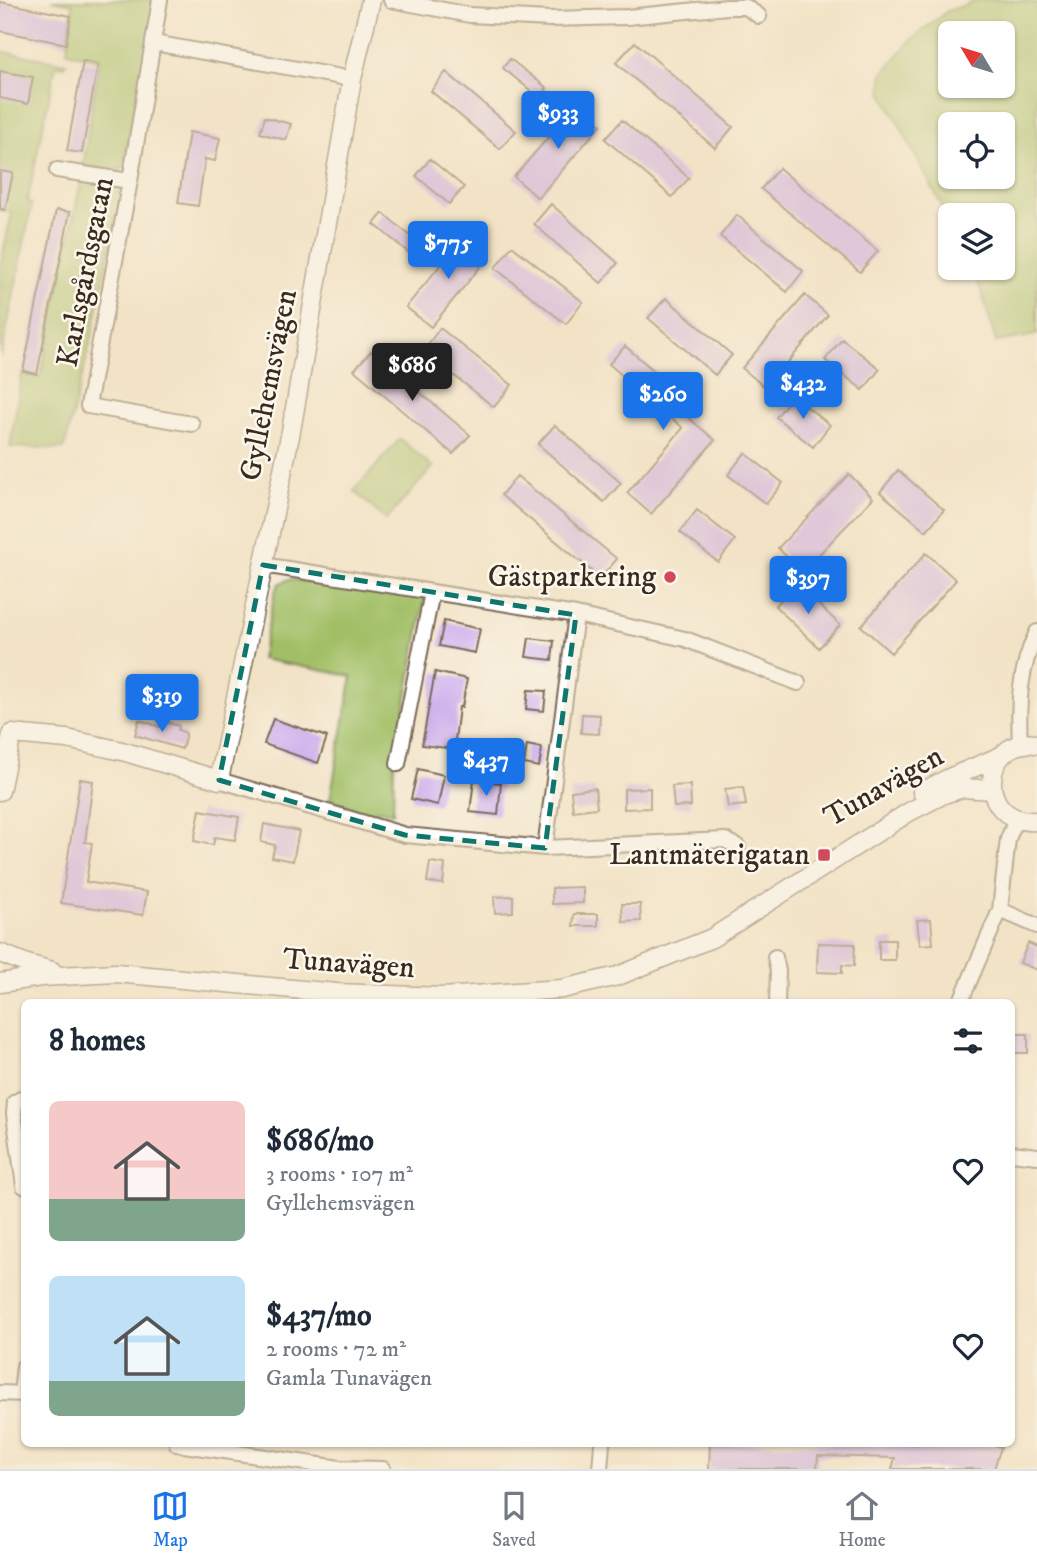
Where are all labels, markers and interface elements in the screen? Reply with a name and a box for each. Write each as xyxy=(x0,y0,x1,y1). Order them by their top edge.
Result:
north arrow xyxy=(938,21,1015,98)
map controls xyxy=(938,21,1015,280)
pin: $933 xyxy=(517,92,599,151)
text: $933 xyxy=(537,99,579,128)
button: locate xyxy=(938,112,1015,189)
street label: Karlsgårdsgatan xyxy=(49,174,123,370)
button: layers xyxy=(938,203,1015,280)
pin: $775 xyxy=(407,222,489,281)
text: $775 xyxy=(424,229,472,258)
street label: Gyllehemsvägen xyxy=(232,286,306,484)
pin: $686 xyxy=(371,344,453,403)
text: $686 xyxy=(388,351,436,380)
pin: $432 xyxy=(762,362,844,421)
text: $432 xyxy=(780,369,826,398)
pin: $260 xyxy=(622,372,704,432)
text: $260 xyxy=(639,380,687,409)
pin: $397 xyxy=(767,556,849,616)
place label: Gästparkering xyxy=(488,559,656,596)
text: $397 xyxy=(786,564,830,593)
marker: Gästparkering xyxy=(662,569,678,585)
pin: $319 xyxy=(121,674,203,734)
text: $319 xyxy=(142,682,182,711)
pin: $437 xyxy=(445,738,527,798)
street label: Tunavägen xyxy=(818,738,951,836)
text: $437 xyxy=(463,746,509,775)
place label: Lantmäterigatan xyxy=(609,837,810,874)
marker: Lantmäterigatan xyxy=(816,847,832,863)
street label: Tunavägen xyxy=(282,941,416,987)
icon: filters xyxy=(949,1022,987,1060)
text: 8 homes xyxy=(49,1023,146,1060)
text: $686/mo xyxy=(266,1123,374,1160)
icon: home xyxy=(105,1129,189,1213)
icon: heart xyxy=(949,1152,987,1190)
text: 3 rooms · 107 m² xyxy=(266,1160,413,1189)
text: Gyllehemsvägen xyxy=(266,1189,415,1218)
text: $437/mo xyxy=(266,1298,372,1335)
icon: home xyxy=(105,1304,189,1388)
icon: heart xyxy=(949,1327,987,1365)
text: 2 rooms · 72 m² xyxy=(266,1335,406,1364)
text: Gamla Tunavägen xyxy=(266,1364,432,1393)
tab: Map xyxy=(151,1487,189,1552)
tab: Saved xyxy=(492,1487,536,1552)
tab: Home xyxy=(839,1487,886,1552)

